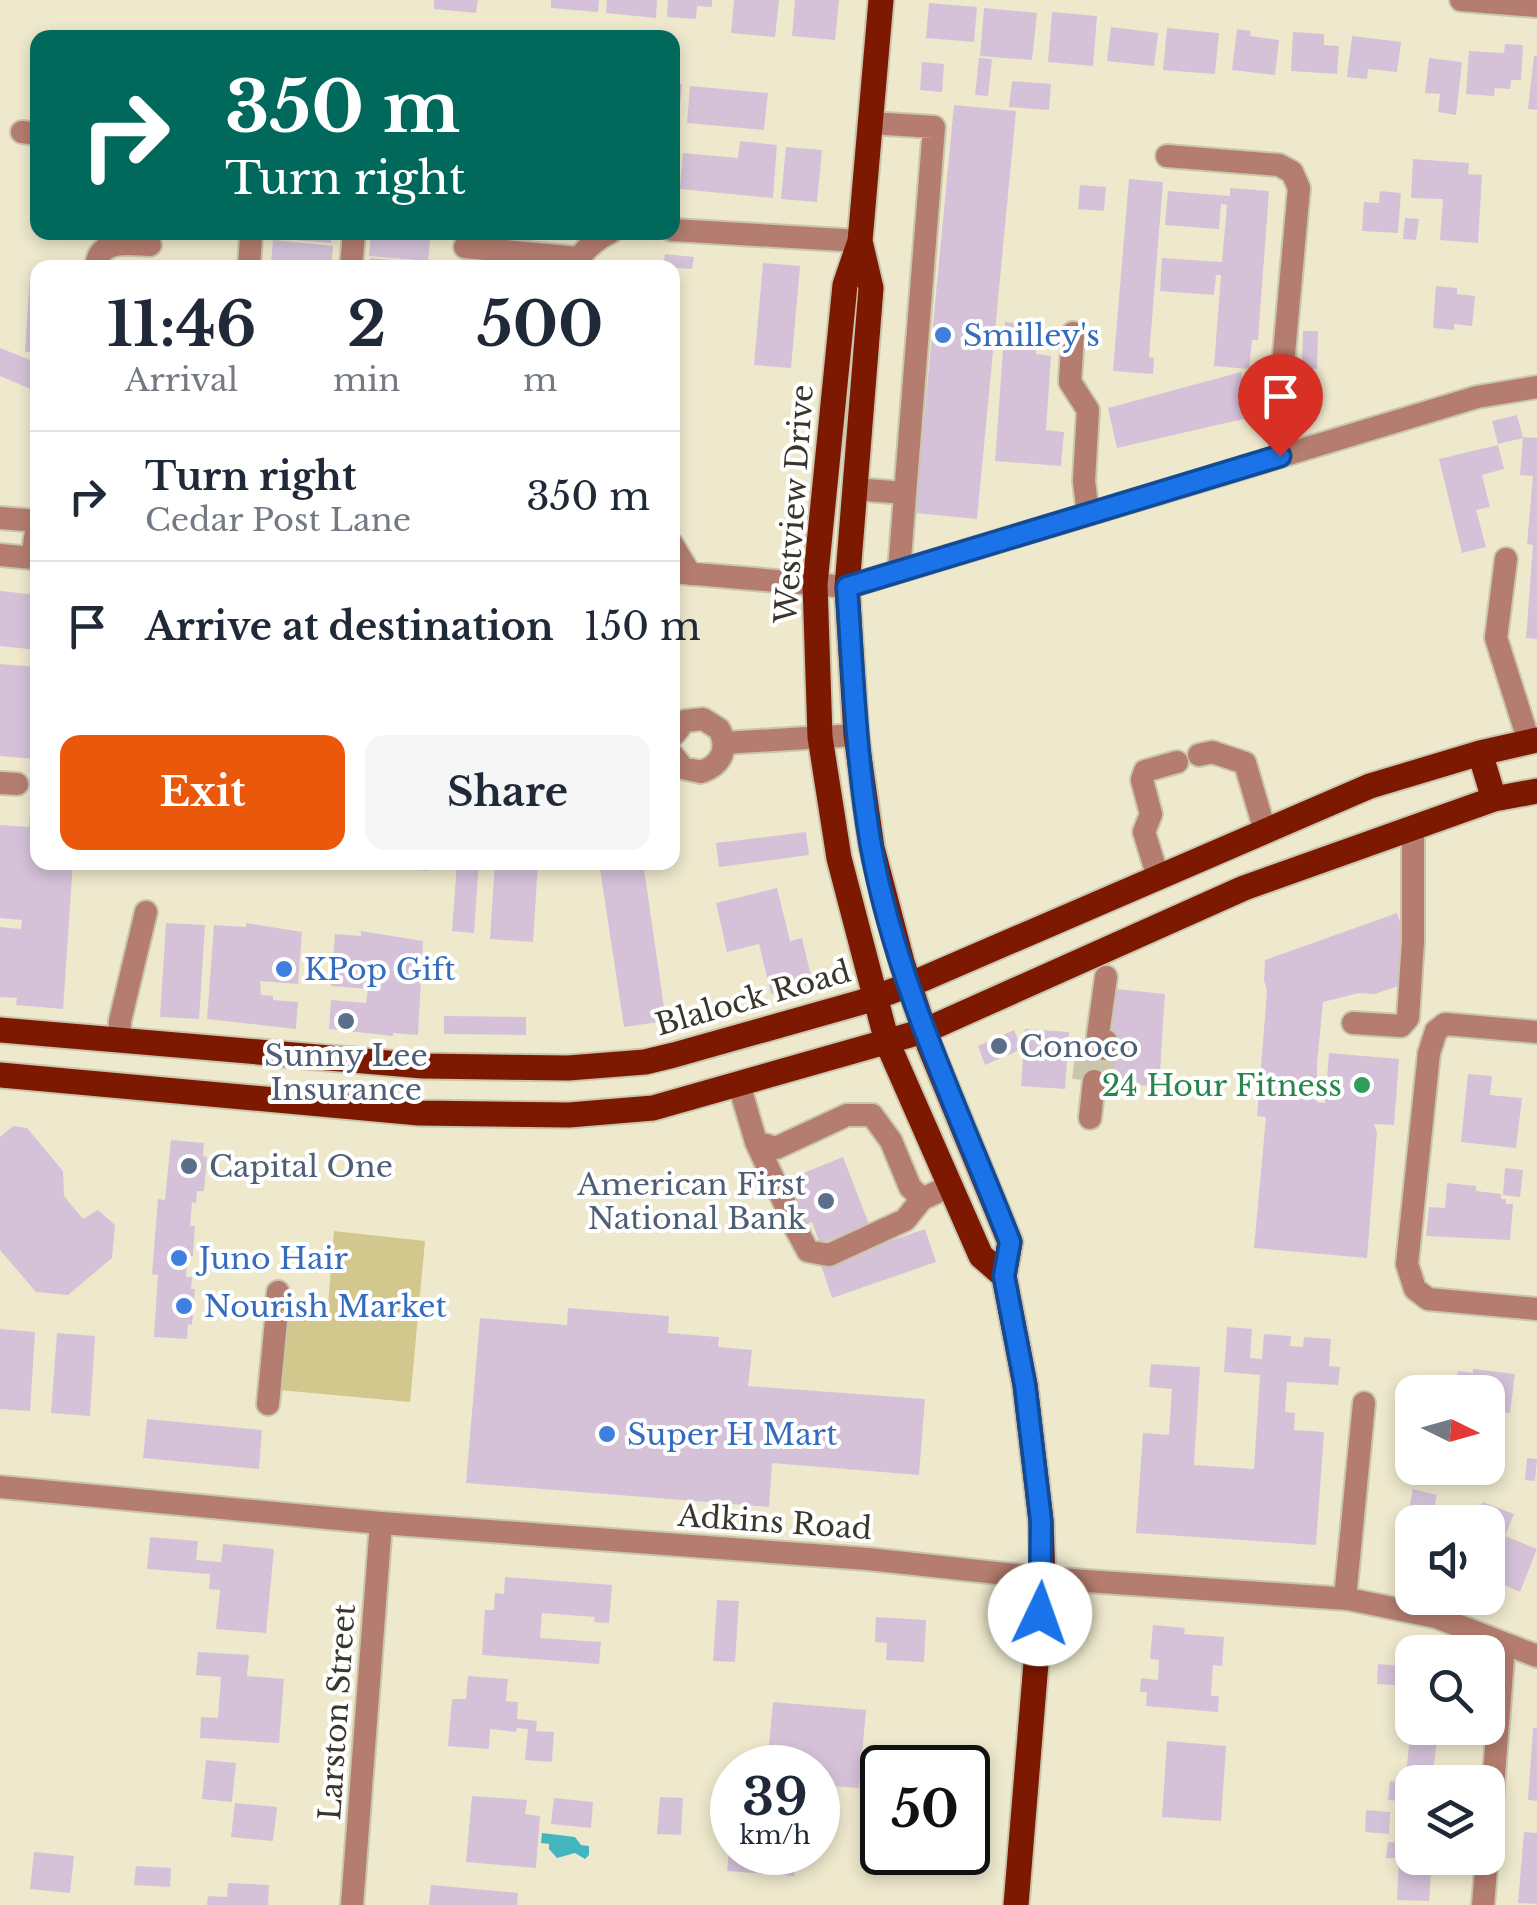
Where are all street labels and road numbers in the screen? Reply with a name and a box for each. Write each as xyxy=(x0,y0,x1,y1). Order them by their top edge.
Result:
street label: Westview Drive xyxy=(767,383,821,626)
street label: Blalock Road xyxy=(651,952,855,1044)
street label: Adkins Road xyxy=(676,1497,873,1547)
street label: Larston Street xyxy=(311,1602,363,1821)

